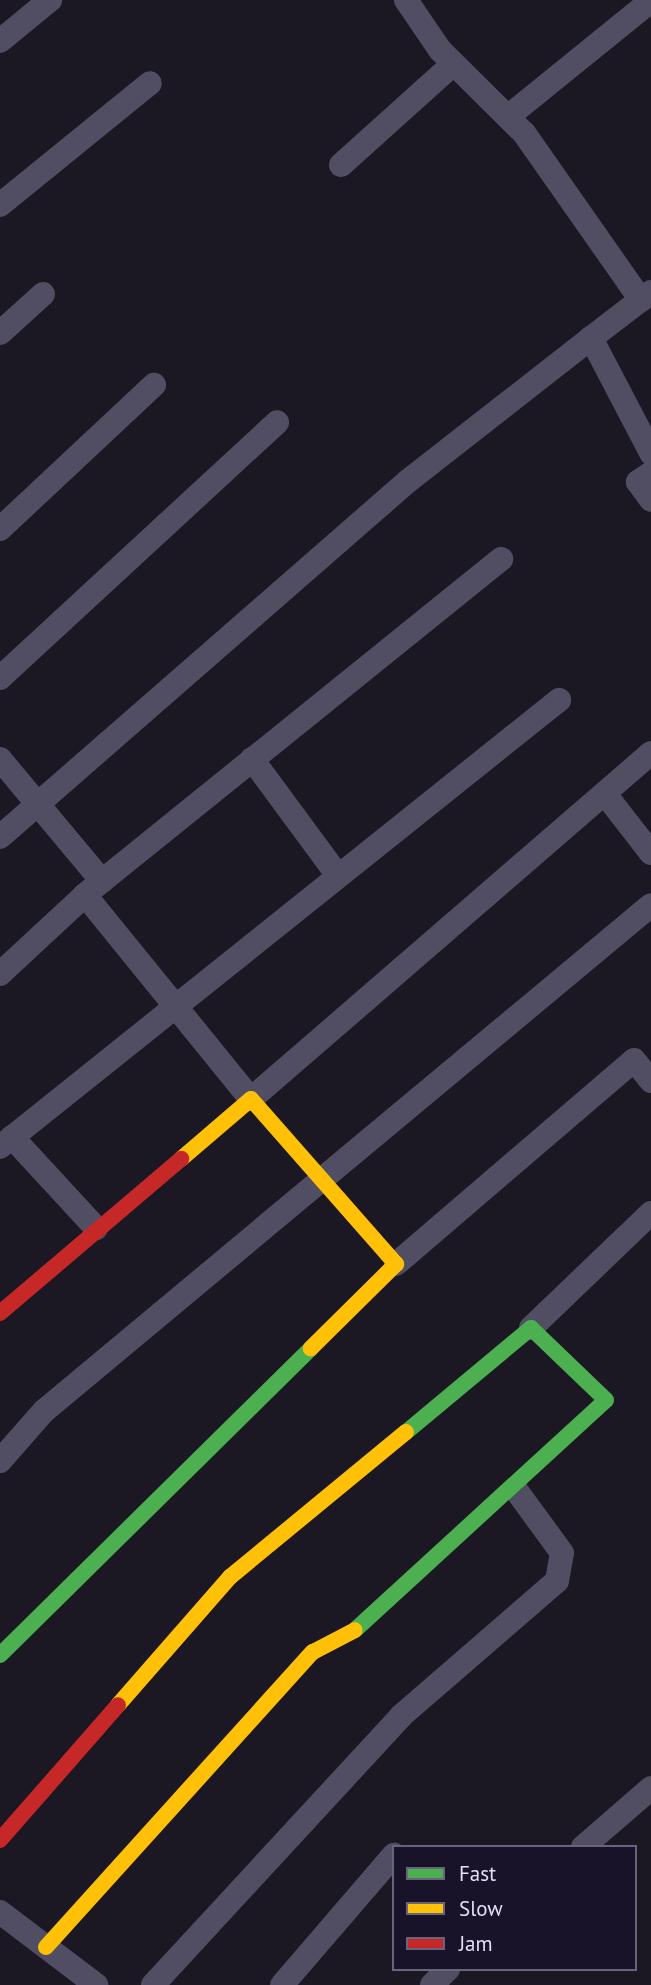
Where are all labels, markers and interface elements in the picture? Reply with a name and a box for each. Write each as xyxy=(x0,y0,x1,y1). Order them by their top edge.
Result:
legend xyxy=(392,1845,637,1971)
text: Fast xyxy=(459,1860,496,1887)
text: Slow xyxy=(459,1895,503,1922)
text: Jam xyxy=(459,1930,493,1957)

